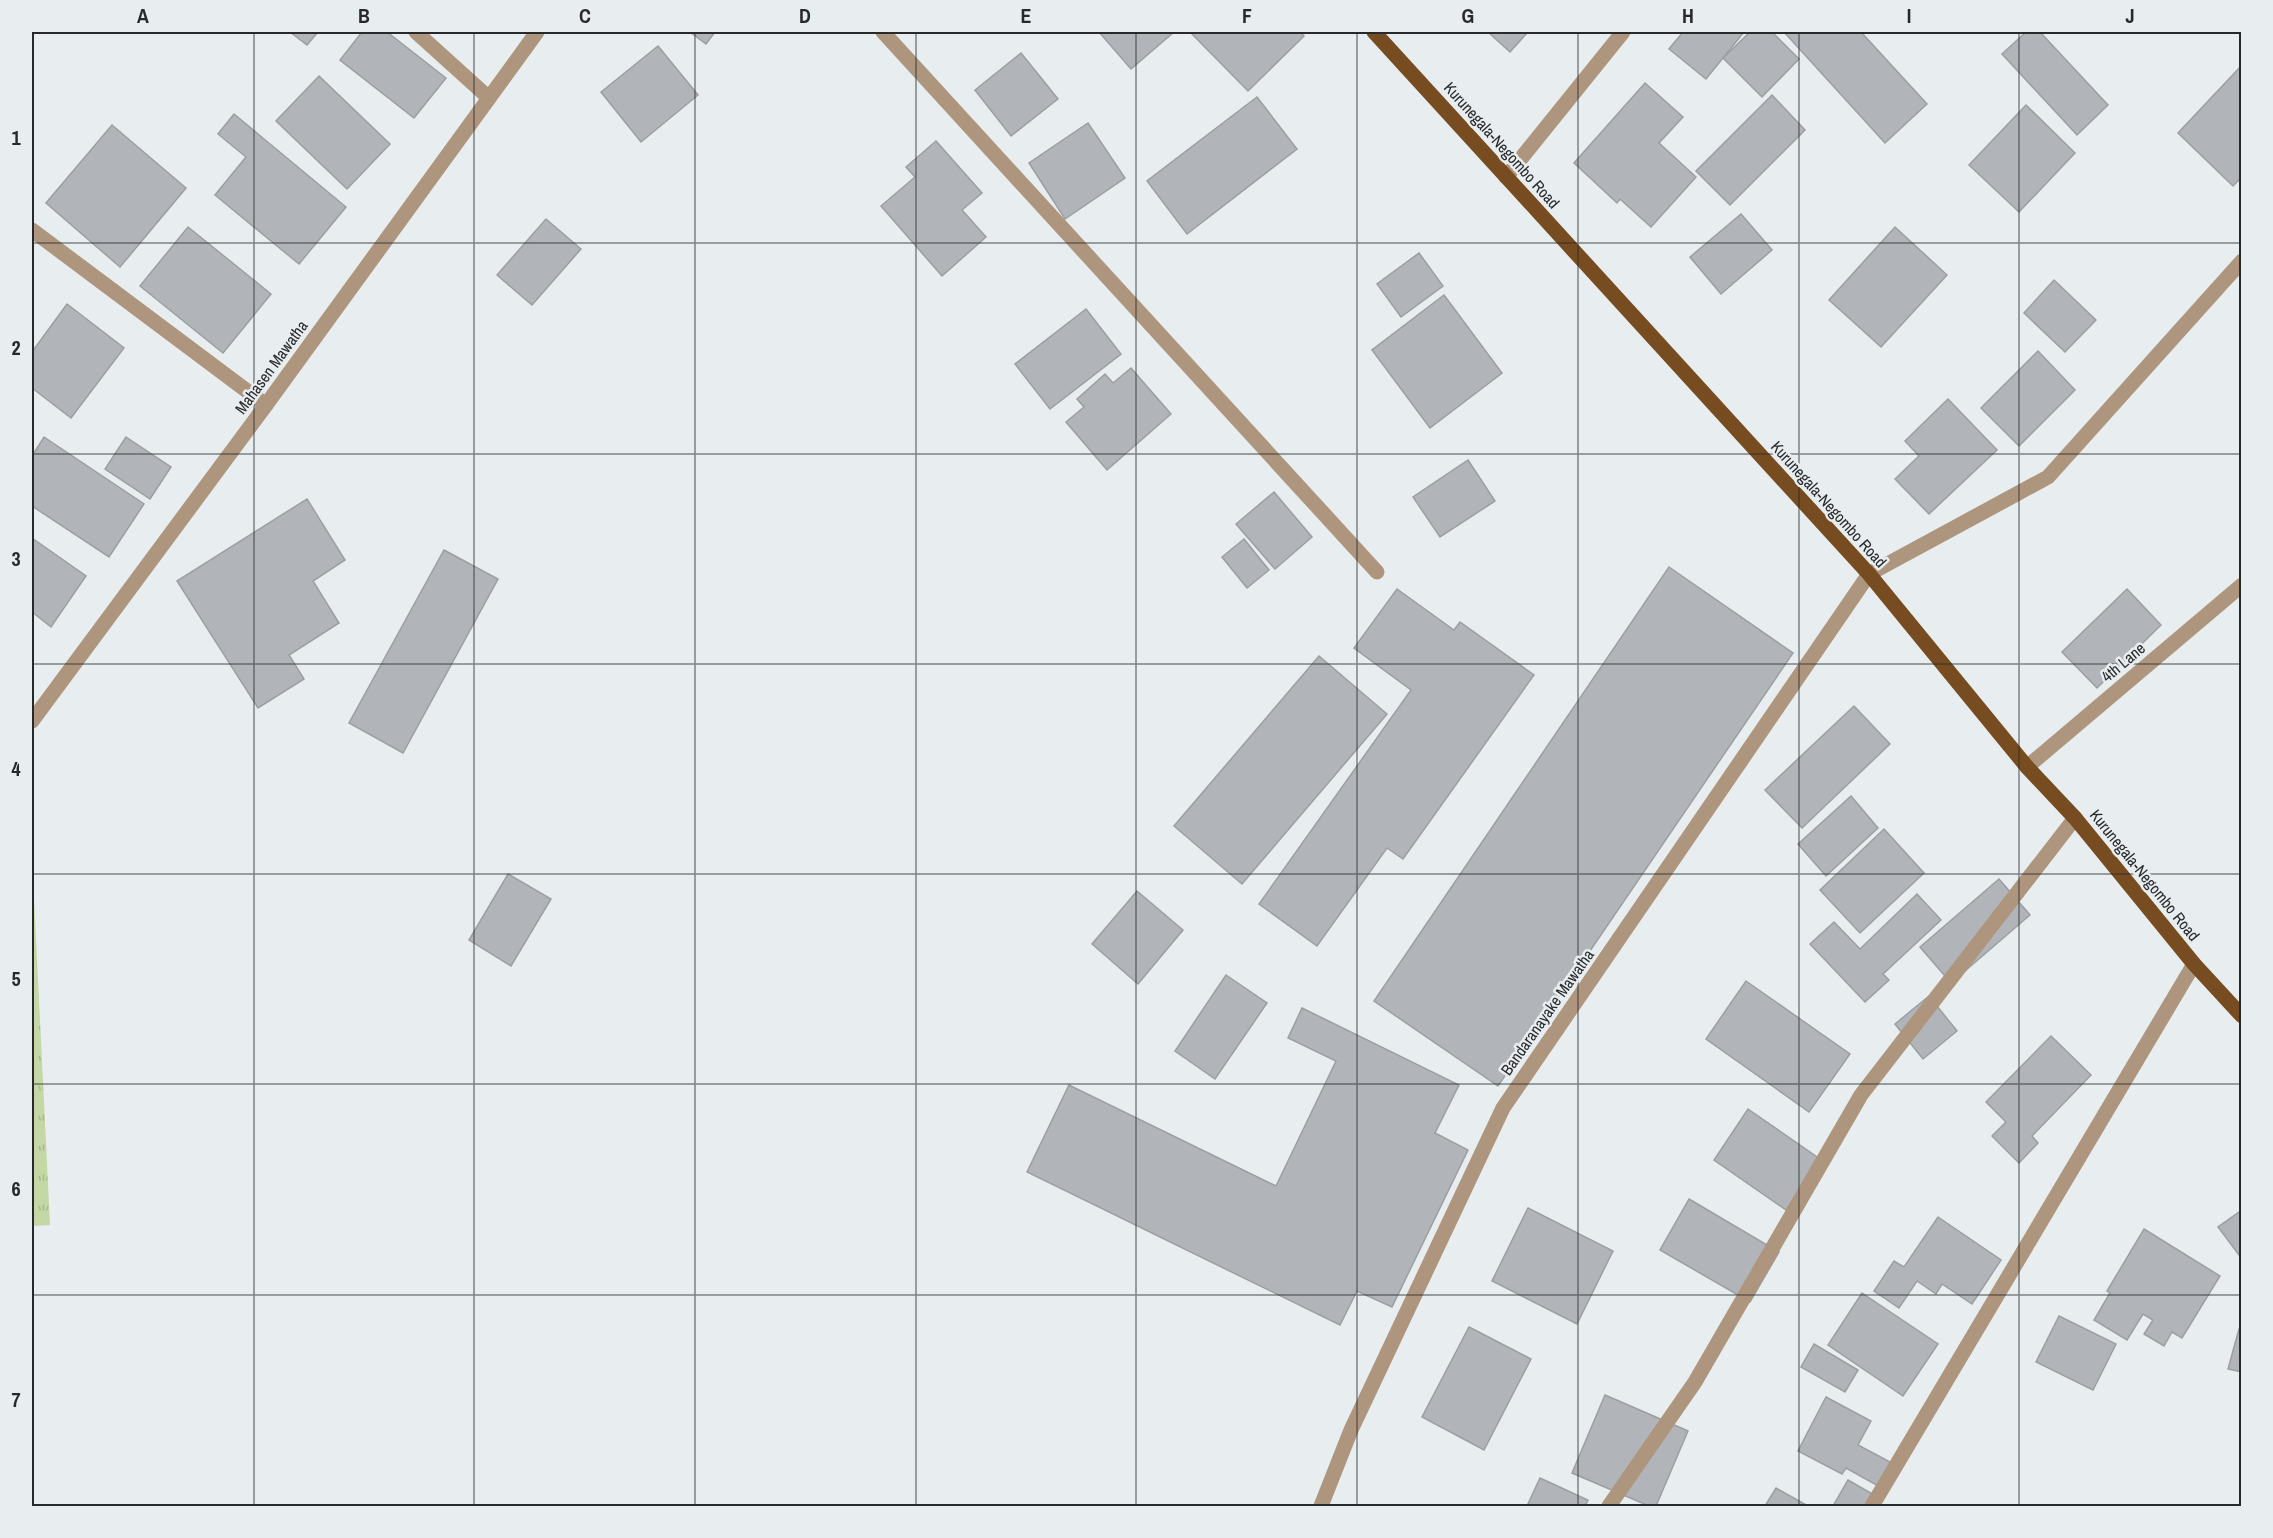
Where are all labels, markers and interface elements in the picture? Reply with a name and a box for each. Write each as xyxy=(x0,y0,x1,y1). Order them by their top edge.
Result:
text: A xyxy=(137,2,149,29)
text: B xyxy=(358,2,370,29)
text: C xyxy=(579,2,591,29)
text: D xyxy=(799,2,811,29)
text: E xyxy=(1021,2,1032,29)
text: F xyxy=(1242,2,1252,29)
text: G xyxy=(1462,2,1474,29)
text: H xyxy=(1682,2,1694,29)
text: I xyxy=(1907,2,1911,29)
text: J xyxy=(2125,2,2135,29)
street label: Kurunegala-Negombo Road xyxy=(1439,77,1565,213)
text: 1 xyxy=(11,124,21,151)
street label: Mahasen Mawatha xyxy=(230,315,313,418)
text: 2 xyxy=(11,334,21,361)
street label: Kurunegala-Negombo Road xyxy=(1766,436,1892,572)
text: 3 xyxy=(11,545,21,572)
street label: 4th Lane xyxy=(2096,637,2150,687)
text: 4 xyxy=(11,755,21,782)
street label: Kurunegala-Negombo Road xyxy=(2085,805,2205,945)
street label: Bandaranayake Mawatha xyxy=(1495,944,1599,1079)
text: 5 xyxy=(11,965,21,992)
text: 6 xyxy=(11,1175,21,1202)
text: 7 xyxy=(11,1386,21,1413)

